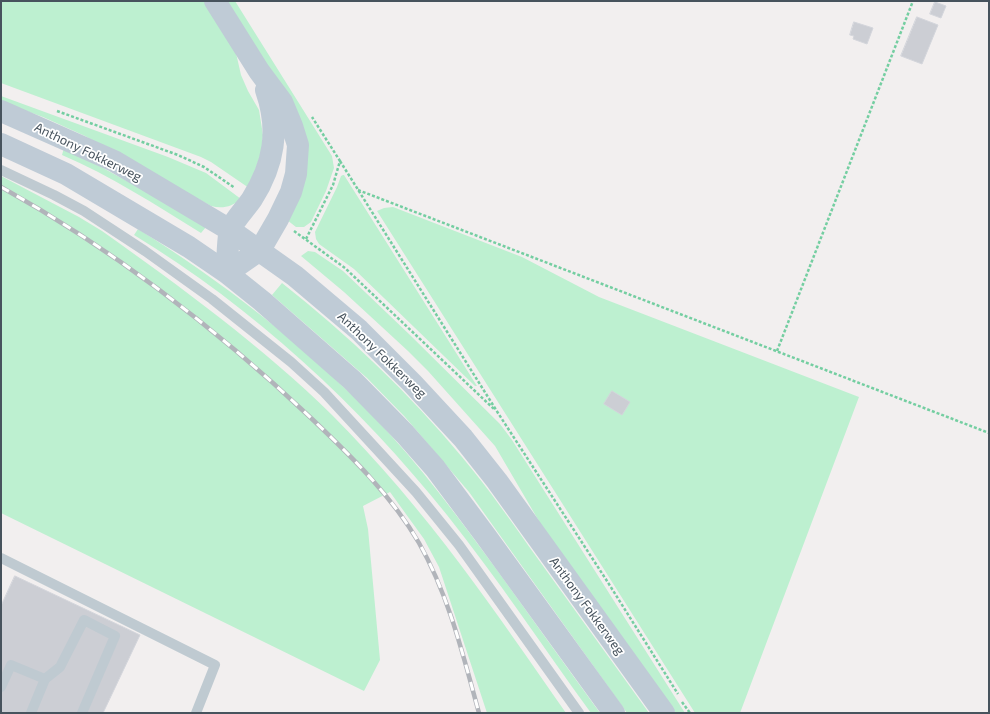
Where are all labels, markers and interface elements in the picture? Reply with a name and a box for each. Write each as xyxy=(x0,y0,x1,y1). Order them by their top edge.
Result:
street label: Anthony Fokkerweg xyxy=(32,119,144,185)
street label: Anthony Fokkerweg xyxy=(334,309,430,401)
street label: Anthony Fokkerweg xyxy=(546,554,628,658)

